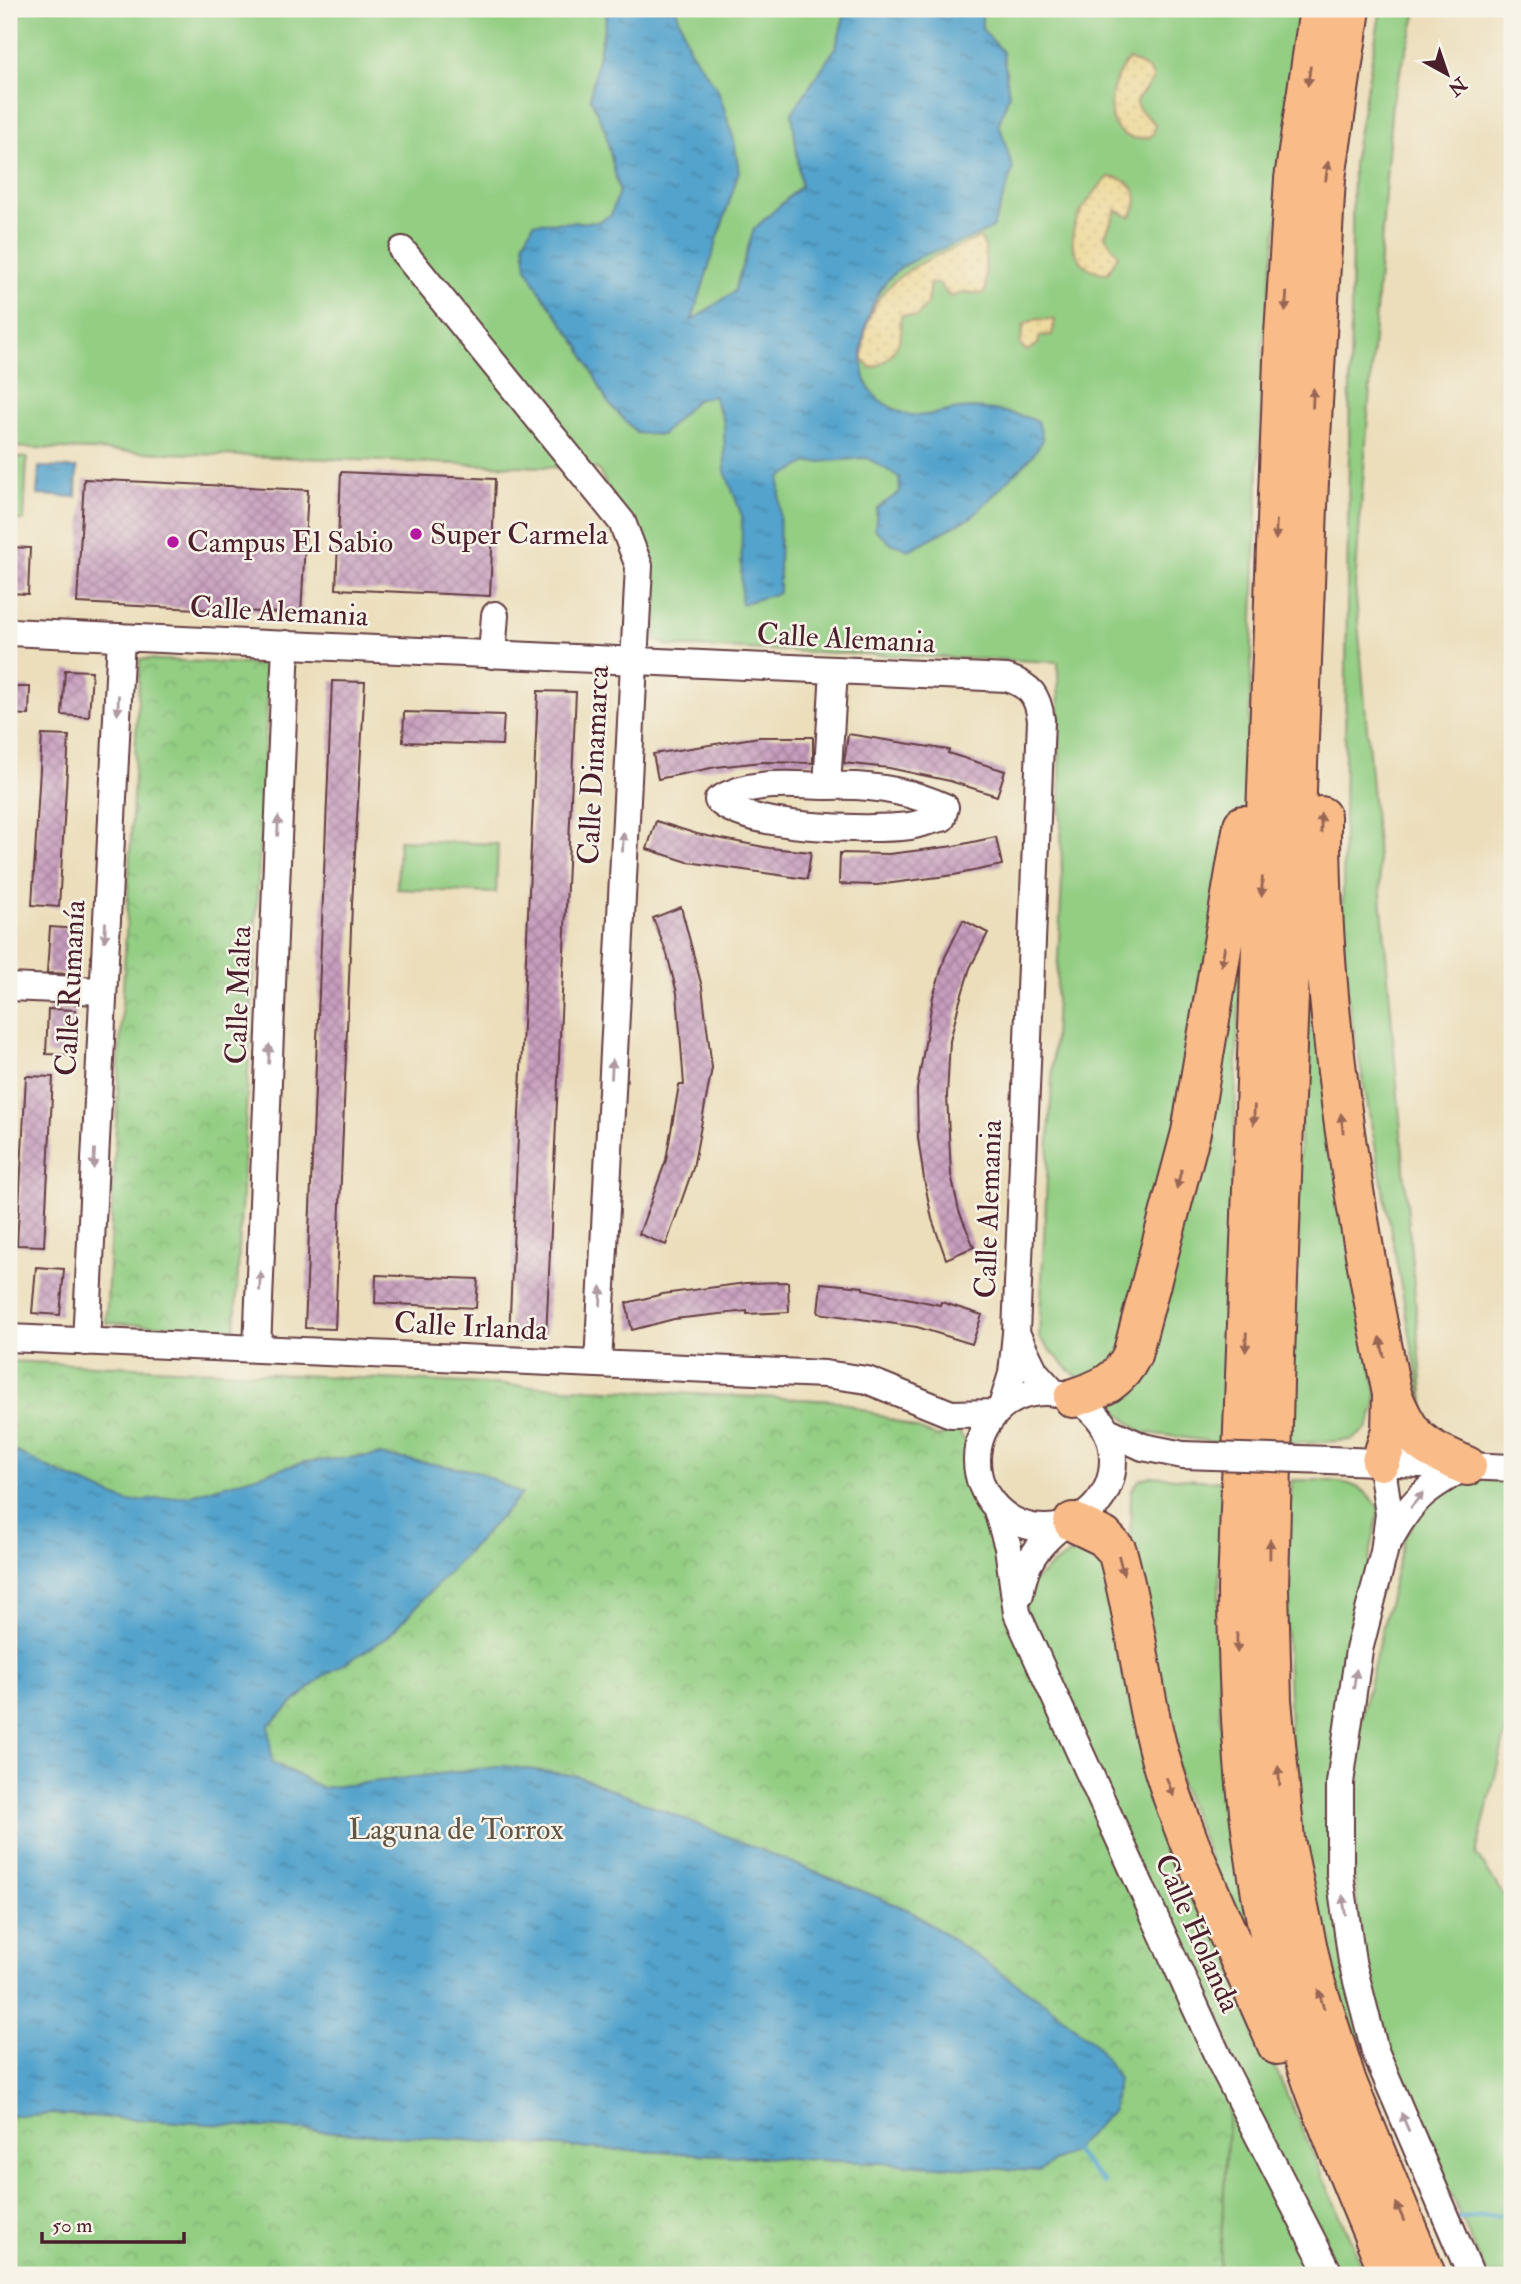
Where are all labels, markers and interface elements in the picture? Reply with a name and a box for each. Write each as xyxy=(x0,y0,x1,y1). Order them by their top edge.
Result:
north arrow xyxy=(1412,38,1482,108)
one-way arrow xyxy=(1303,65,1314,87)
text: N xyxy=(1442,71,1472,102)
one-way arrow xyxy=(1322,160,1333,182)
one-way arrow xyxy=(1280,292,1291,314)
one-way arrow xyxy=(1308,387,1319,409)
place label: Super Carmela xyxy=(430,516,609,553)
one-way arrow xyxy=(1270,519,1281,541)
place label: Campus El Sabio xyxy=(187,524,393,561)
marker: Super Carmela xyxy=(408,526,424,542)
marker: Campus El Sabio xyxy=(165,534,181,550)
street label: Calle Alemania xyxy=(189,588,370,635)
street label: Calle Alemania xyxy=(756,615,937,662)
street label: Calle Dinamarca xyxy=(570,664,617,866)
one-way arrow xyxy=(112,694,123,716)
one-way arrow xyxy=(1315,812,1327,834)
one-way arrow xyxy=(273,815,284,837)
one-way arrow xyxy=(617,831,628,853)
one-way arrow xyxy=(1256,877,1267,899)
street label: Calle Rumanía xyxy=(47,898,94,1077)
one-way arrow xyxy=(100,921,111,943)
street label: Calle Malta xyxy=(218,924,259,1065)
one-way arrow xyxy=(1217,945,1228,967)
one-way arrow xyxy=(264,1042,275,1064)
one-way arrow xyxy=(606,1058,617,1080)
one-way arrow xyxy=(1248,1104,1259,1126)
one-way arrow xyxy=(1336,1112,1347,1134)
street label: Calle Alemania xyxy=(967,1118,1010,1299)
one-way arrow xyxy=(89,1149,100,1171)
one-way arrow xyxy=(1173,1168,1184,1190)
one-way arrow xyxy=(254,1270,265,1292)
one-way arrow xyxy=(595,1285,606,1307)
street label: Calle Irlanda xyxy=(393,1304,549,1349)
one-way arrow xyxy=(1241,1331,1252,1353)
one-way arrow xyxy=(1377,1336,1388,1358)
one-way arrow xyxy=(1409,1491,1424,1508)
one-way arrow xyxy=(1264,1538,1276,1560)
one-way arrow xyxy=(1116,1554,1127,1576)
one-way arrow xyxy=(1231,1632,1243,1654)
one-way arrow xyxy=(1350,1667,1361,1689)
one-way arrow xyxy=(1273,1765,1284,1787)
one-way arrow xyxy=(1164,1776,1175,1797)
park label: Laguna de Torrox xyxy=(349,1811,563,1848)
street label: Calle Holanda xyxy=(1146,1848,1249,2019)
one-way arrow xyxy=(1338,1894,1349,1916)
one-way arrow xyxy=(1315,1988,1325,2009)
one-way arrow xyxy=(1399,2112,1410,2133)
scale bar xyxy=(42,2200,184,2244)
one-way arrow xyxy=(1394,2202,1405,2223)
text: 50 m xyxy=(52,2212,93,2239)

